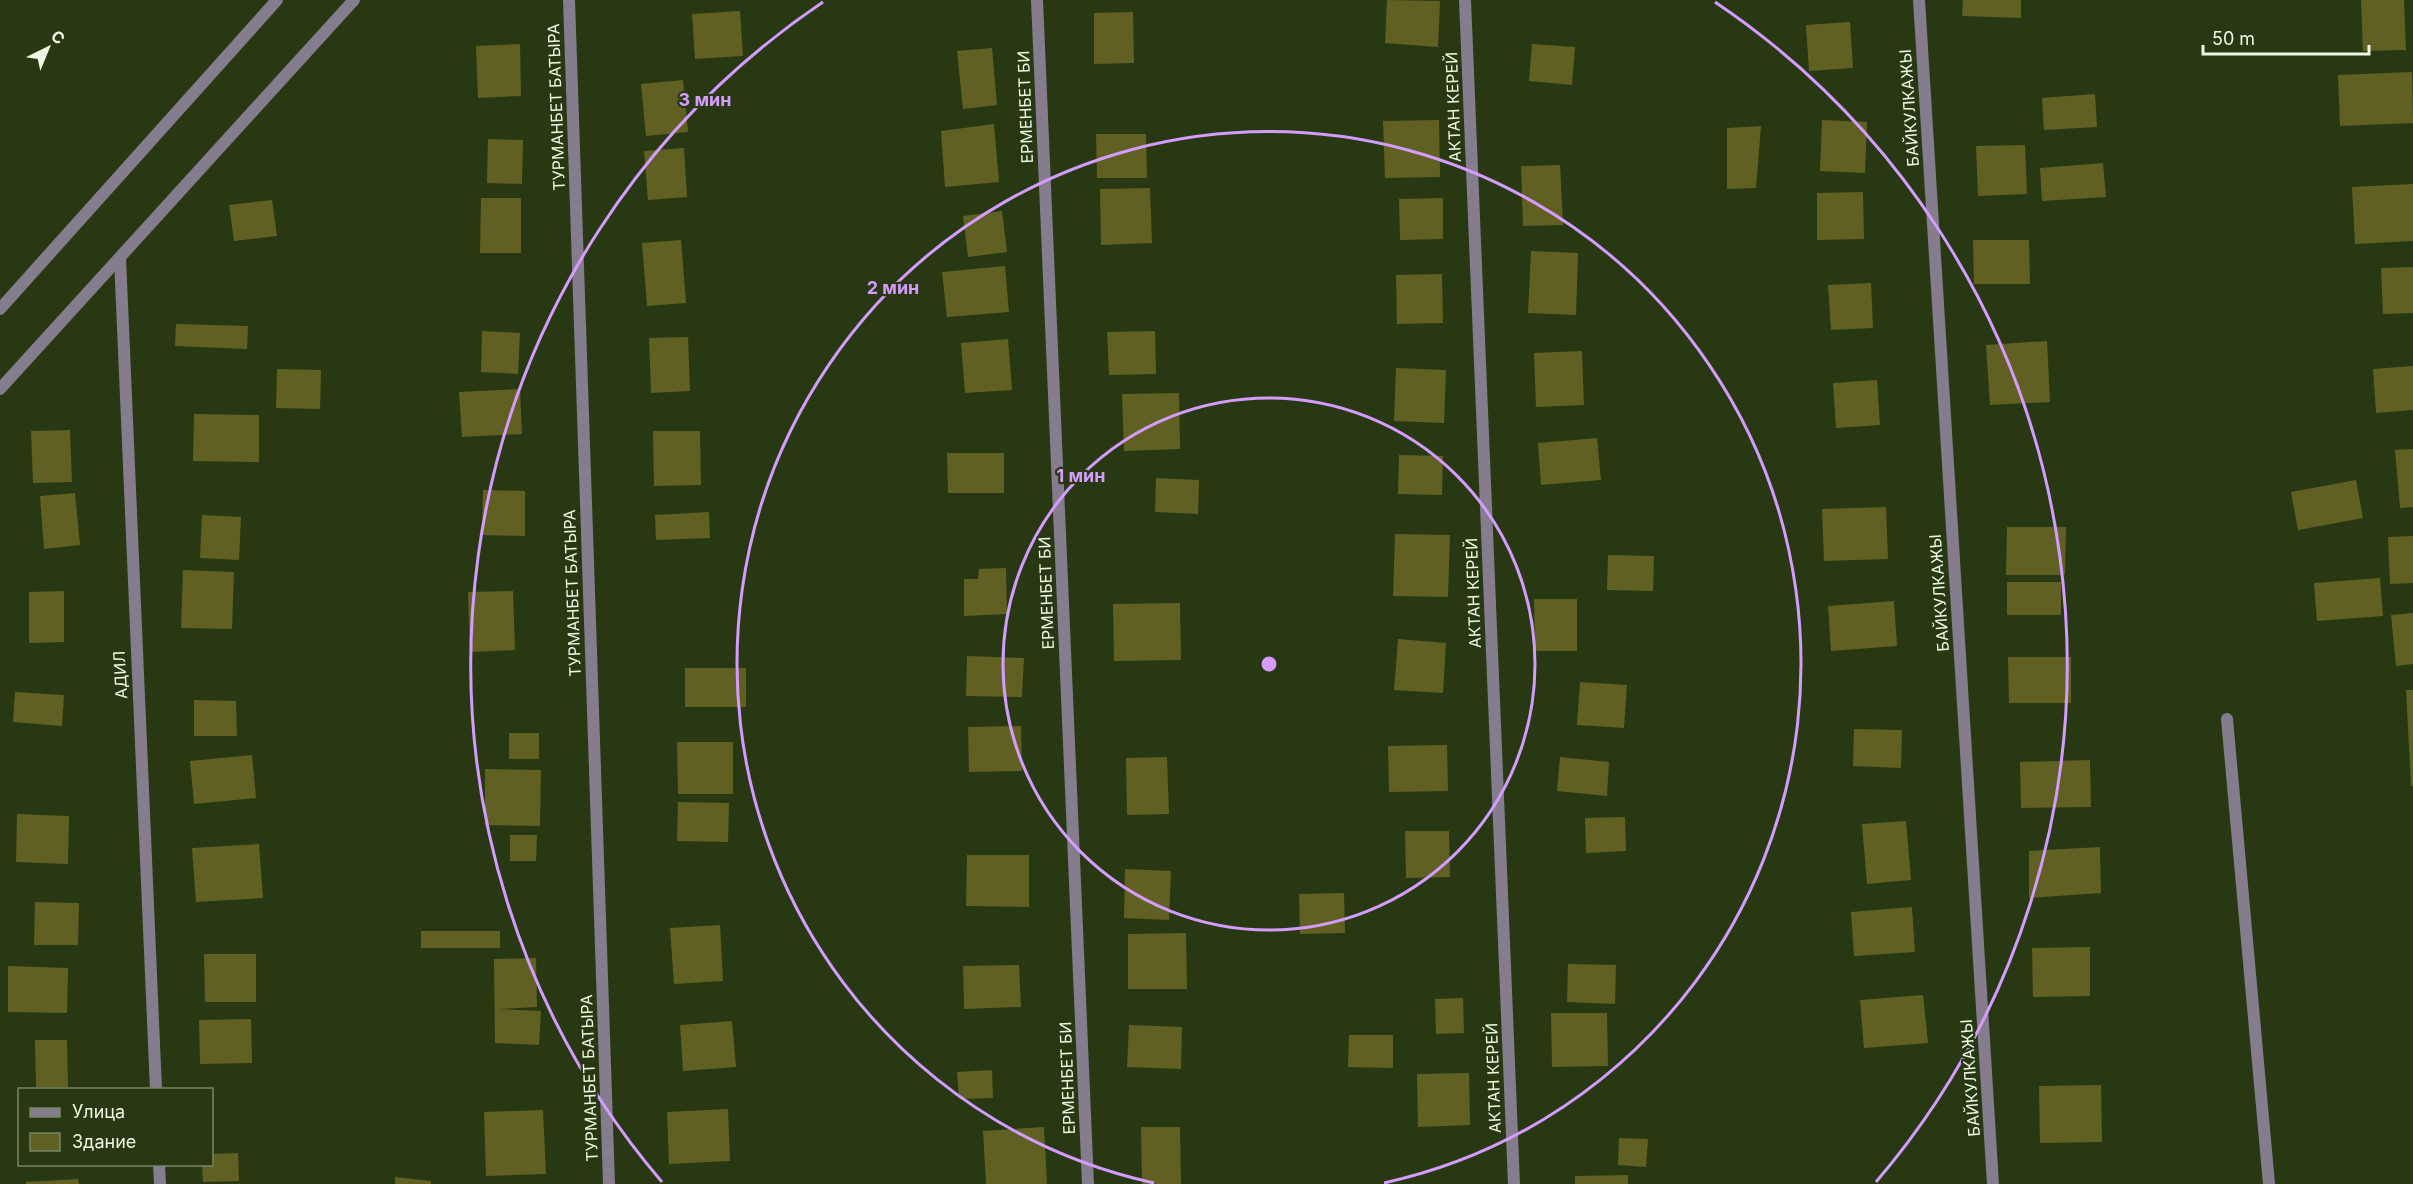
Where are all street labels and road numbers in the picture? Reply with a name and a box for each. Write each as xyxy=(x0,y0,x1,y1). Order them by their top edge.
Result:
street label: ТУРМАНБЕТ БАТЫРА xyxy=(543,23,569,191)
street label: БАЙКУЛКАЖЫ xyxy=(1895,49,1923,167)
street label: ЕРМЕНБЕТ БИ xyxy=(1013,50,1037,164)
street label: АКТАН КЕРЕЙ xyxy=(1441,51,1465,163)
street label: ТУРМАНБЕТ БАТЫРА xyxy=(559,509,585,677)
street label: БАЙКУЛКАЖЫ xyxy=(1925,534,1953,652)
street label: ЕРМЕНБЕТ БИ xyxy=(1034,536,1058,650)
street label: АКТАН КЕРЕЙ xyxy=(1461,537,1485,649)
street label: АДИЛ xyxy=(109,650,131,700)
street label: ТУРМАНБЕТ БАТЫРА xyxy=(576,994,602,1162)
street label: БАЙКУЛКАЖЫ xyxy=(1956,1019,1984,1137)
street label: ЕРМЕНБЕТ БИ xyxy=(1055,1021,1079,1135)
street label: АКТАН КЕРЕЙ xyxy=(1481,1022,1505,1134)

